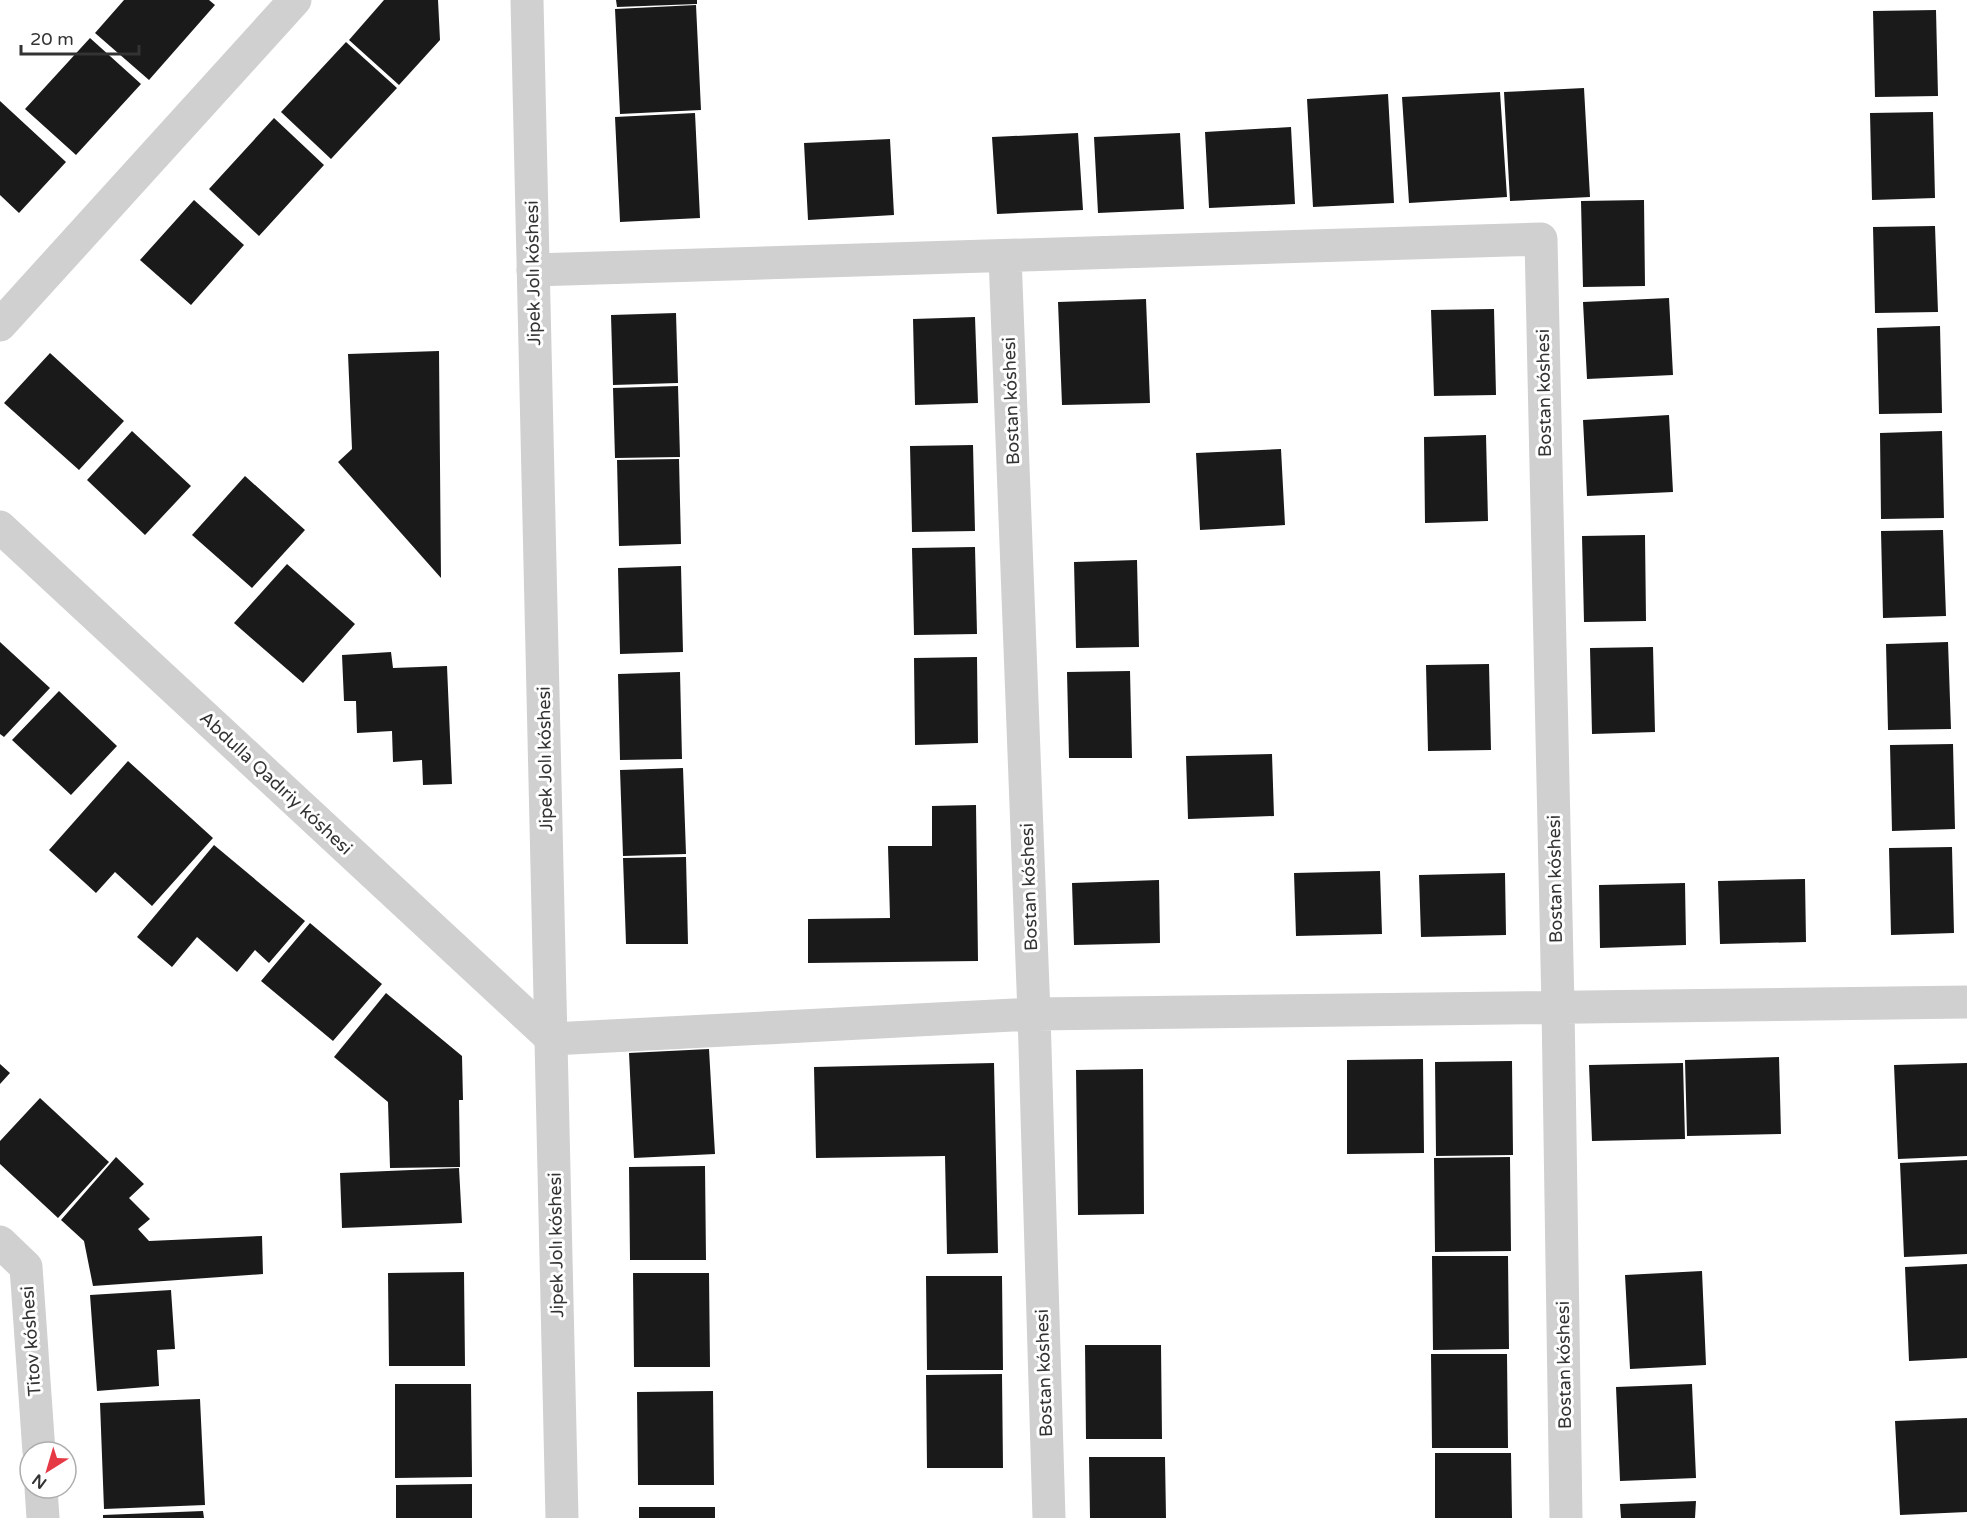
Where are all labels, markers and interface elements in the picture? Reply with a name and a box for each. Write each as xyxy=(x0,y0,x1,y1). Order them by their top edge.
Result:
scale bar xyxy=(21,18,140,56)
text: 20 m xyxy=(30,28,74,50)
street label: Jipek Jolı kóshesi xyxy=(521,200,545,346)
street label: Bostan kóshesi xyxy=(1532,329,1556,457)
street label: Bostan kóshesi xyxy=(998,337,1024,465)
street label: Jipek Jolı kóshesi xyxy=(533,686,557,832)
street label: Abdulla Qadıriy kóshesi xyxy=(195,707,357,859)
street label: Bostan kóshesi xyxy=(1543,815,1567,943)
street label: Bostan kóshesi xyxy=(1016,823,1042,951)
street label: Jipek Jolı kóshesi xyxy=(544,1172,568,1318)
street label: Titov kóshesi xyxy=(16,1285,46,1397)
street label: Bostan kóshesi xyxy=(1552,1301,1576,1429)
street label: Bostan kóshesi xyxy=(1031,1309,1057,1437)
north arrow xyxy=(18,1440,78,1500)
text: N xyxy=(28,1469,51,1493)

